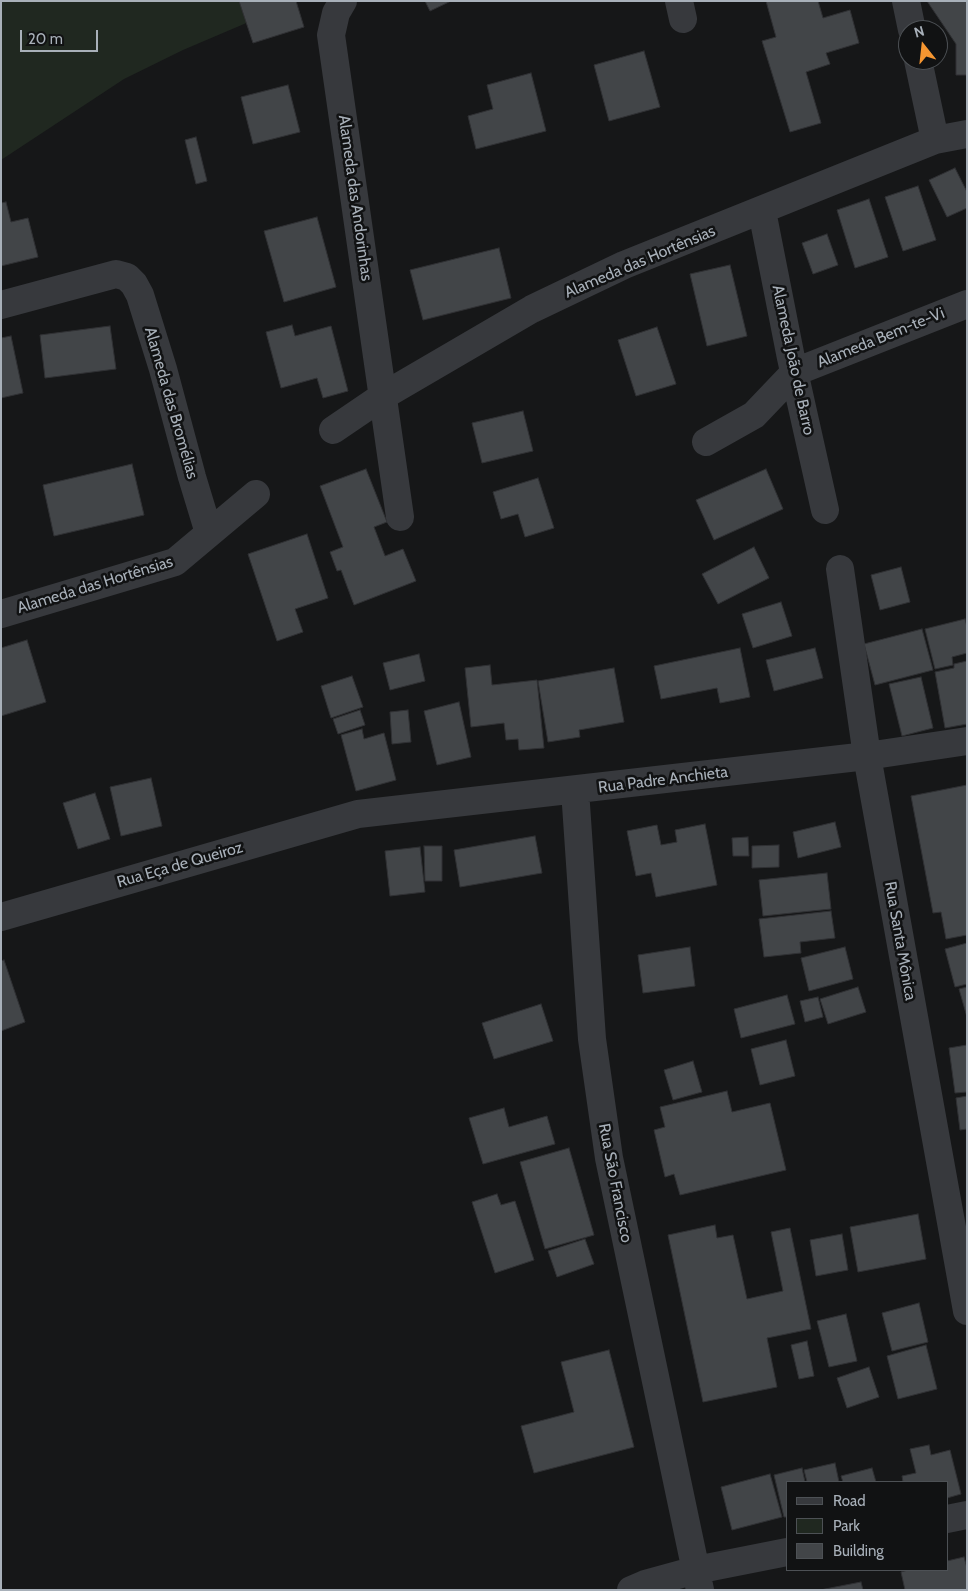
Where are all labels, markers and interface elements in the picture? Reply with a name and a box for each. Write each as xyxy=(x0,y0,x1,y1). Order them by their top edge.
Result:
scale bar xyxy=(22,20,100,52)
north arrow xyxy=(898,20,948,70)
text: N xyxy=(912,22,926,42)
text: 20 m xyxy=(28,30,63,48)
street label: Alameda das Andorinhas xyxy=(334,114,376,282)
street label: Alameda das Hortênsias xyxy=(562,221,718,303)
street label: Alameda João de Barro xyxy=(768,283,818,437)
street label: Alameda Bem-te-Vi xyxy=(814,304,948,372)
street label: Alameda das Bromélias xyxy=(140,325,202,481)
street label: Alameda das Hortênsias xyxy=(15,552,175,618)
street label: Rua Padre Anchieta xyxy=(597,763,729,797)
street label: Rua Eça de Queiroz xyxy=(115,838,245,892)
street label: Rua Santa Mônica xyxy=(880,880,920,1002)
street label: Rua São Francisco xyxy=(594,1122,636,1244)
legend xyxy=(786,1481,948,1571)
text: Road xyxy=(833,1492,866,1510)
text: Park xyxy=(833,1517,860,1535)
text: Building xyxy=(833,1542,884,1560)

